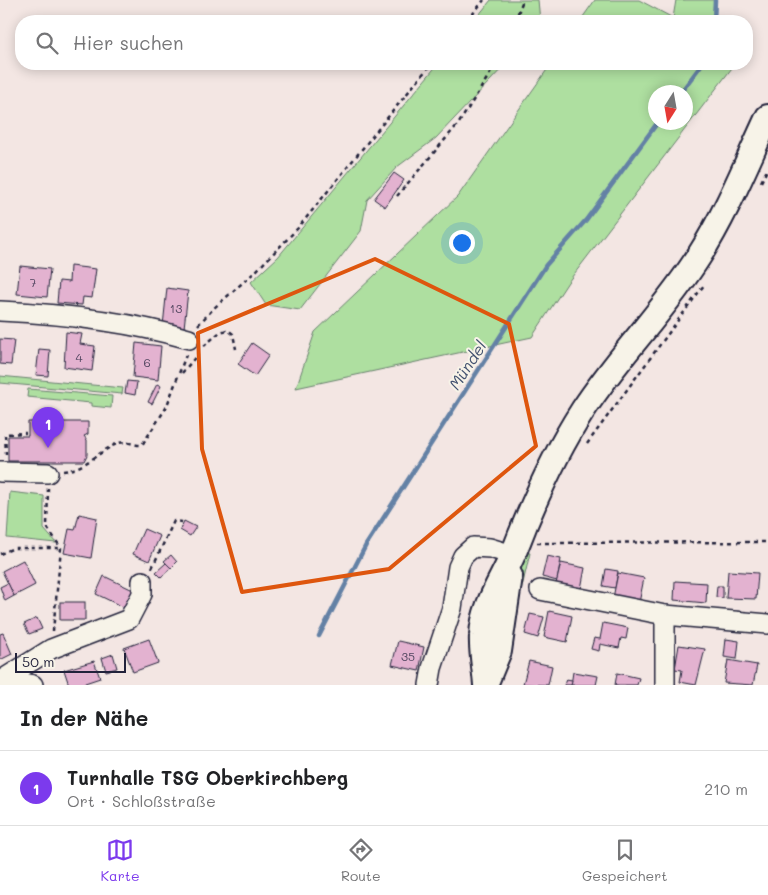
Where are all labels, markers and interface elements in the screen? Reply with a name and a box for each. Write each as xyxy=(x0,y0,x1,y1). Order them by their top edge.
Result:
search box xyxy=(15,15,753,70)
icon: search xyxy=(33,29,61,57)
text: Hier suchen xyxy=(73,30,184,55)
north arrow xyxy=(648,85,693,130)
your location xyxy=(449,230,475,256)
house number: 7 xyxy=(30,274,37,290)
house number: 13 xyxy=(170,300,182,316)
water label: Mündel xyxy=(443,336,491,394)
house number: 4 xyxy=(75,349,83,365)
house number: 6 xyxy=(143,354,151,370)
pin: 1 xyxy=(32,407,64,448)
house number: 35 xyxy=(401,648,415,664)
scale bar xyxy=(15,650,126,673)
text: 50 m xyxy=(22,652,54,671)
text: In der Nähe xyxy=(20,704,148,731)
text: Turnhalle TSG Oberkirchberg xyxy=(67,765,348,790)
text: 1 xyxy=(32,778,40,799)
text: 210 m xyxy=(704,778,748,799)
text: Ort · Schloßstraße xyxy=(67,790,216,811)
tab: Karte xyxy=(101,836,140,885)
tab: Route xyxy=(341,836,381,885)
tab: Gespeichert xyxy=(582,836,667,885)

